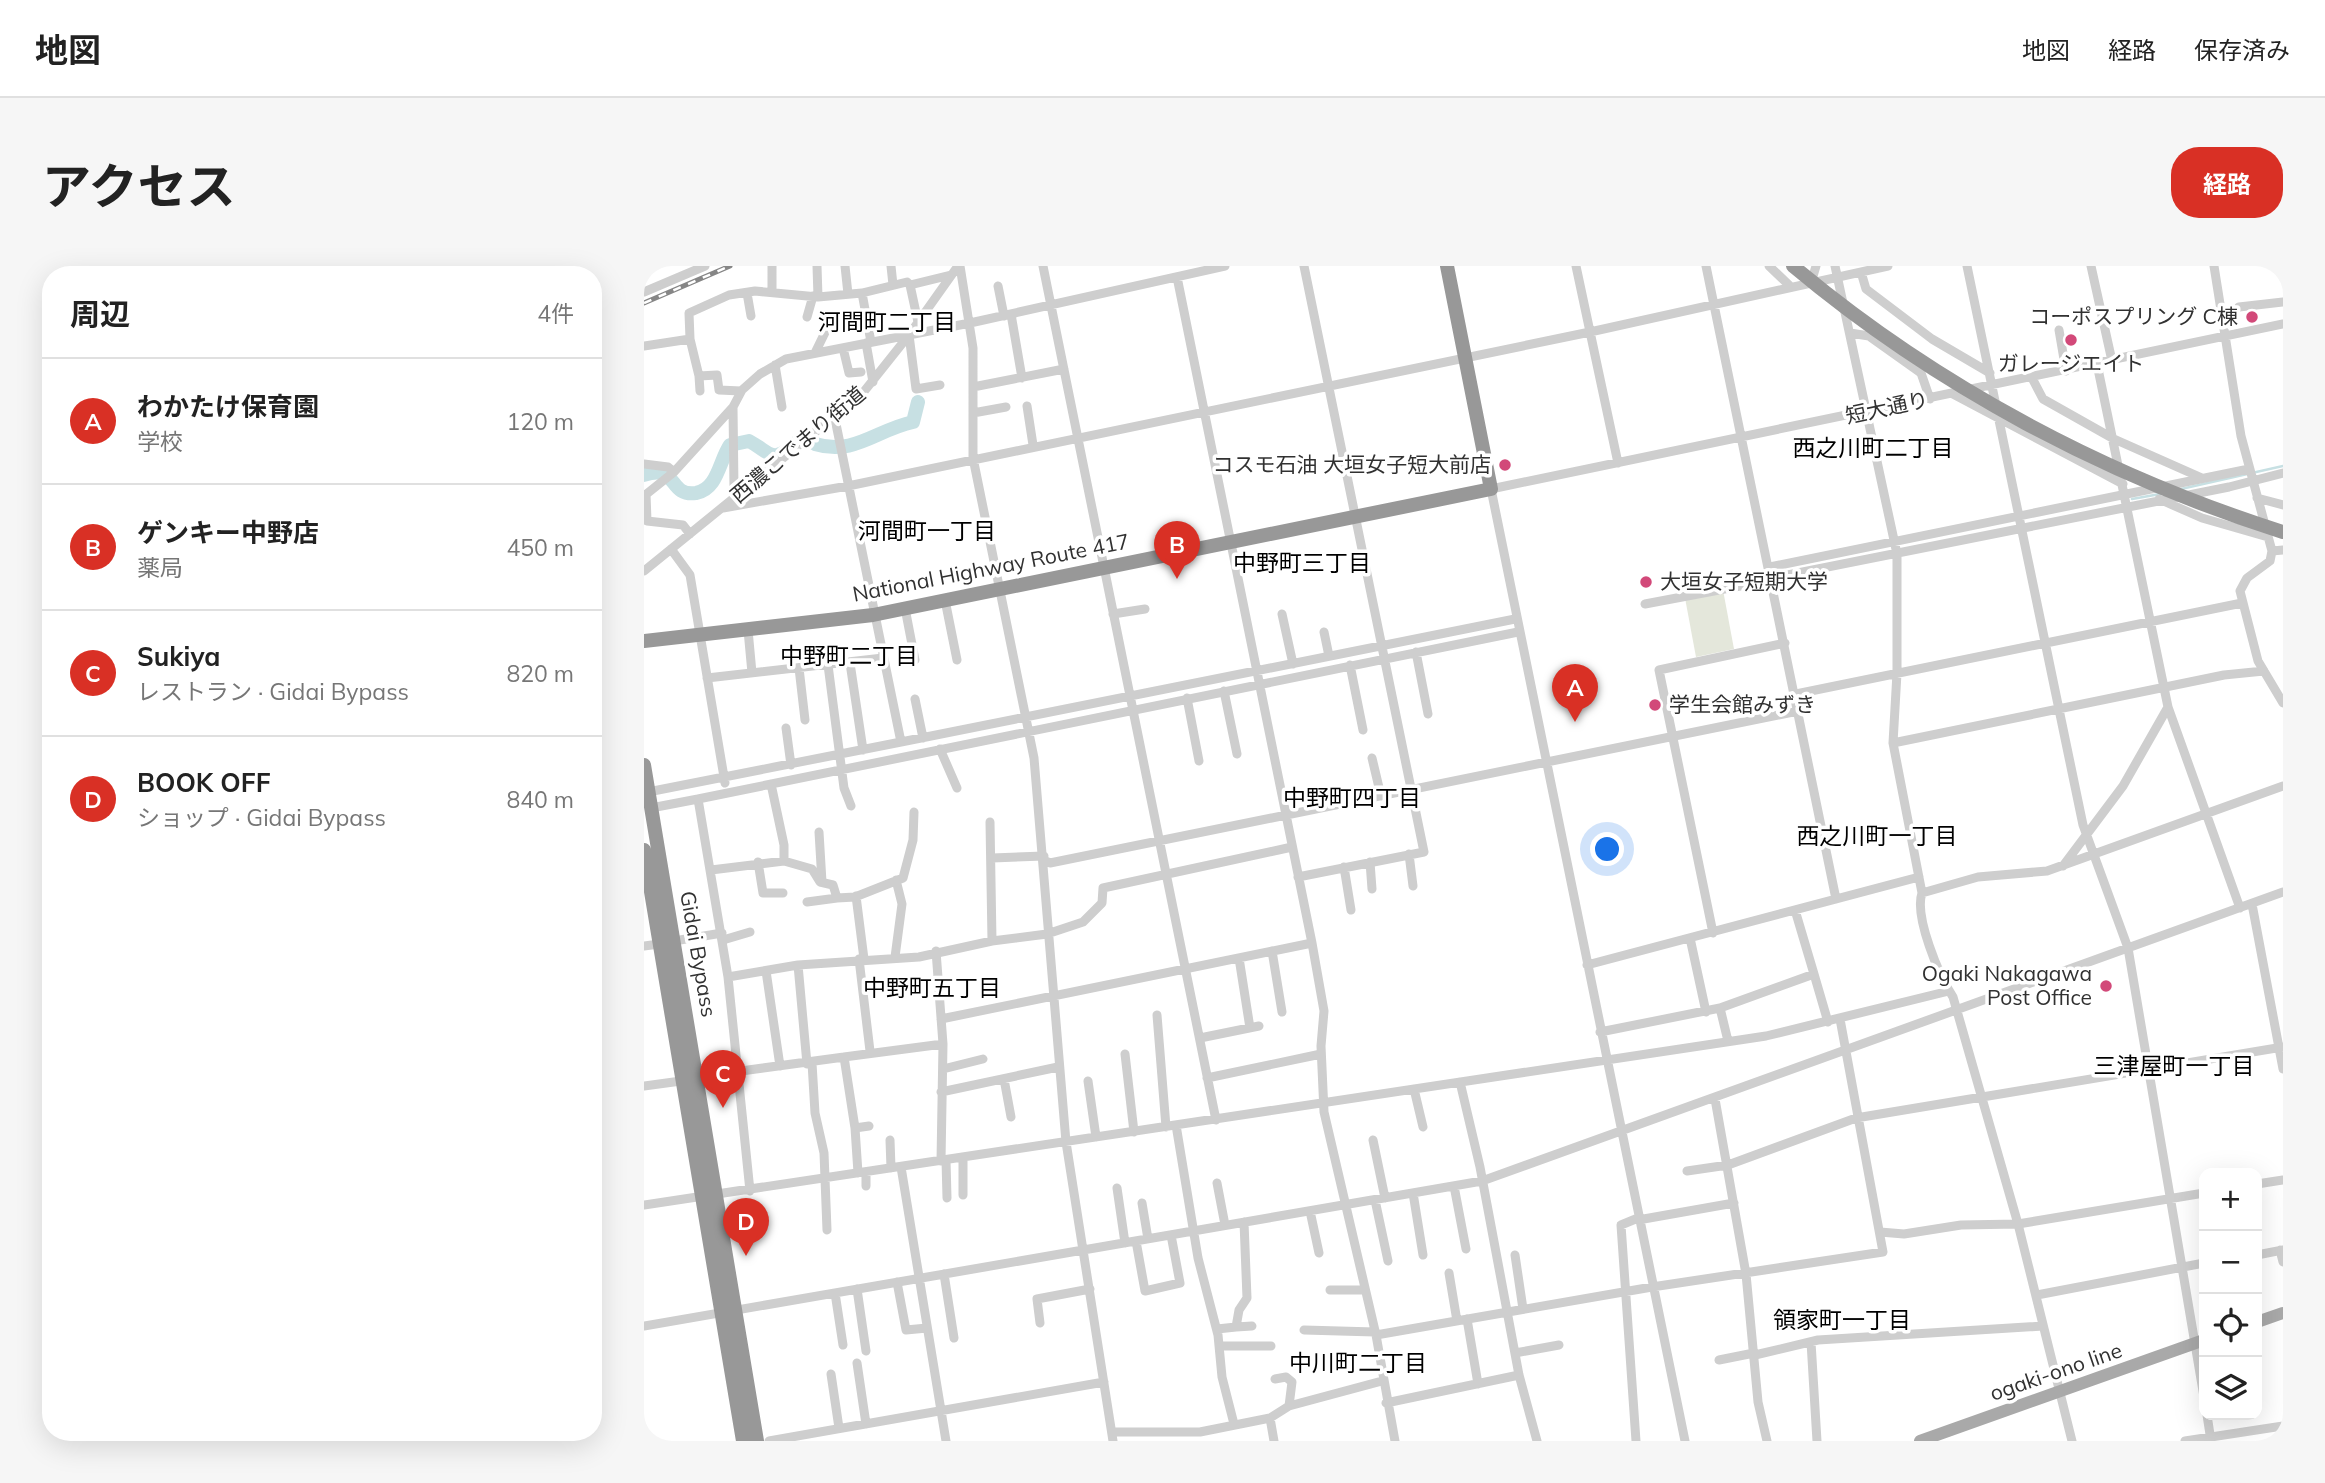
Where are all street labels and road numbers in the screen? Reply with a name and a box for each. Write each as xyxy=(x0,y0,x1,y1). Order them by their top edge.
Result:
street label: 西濃こでまり街道 xyxy=(725,380,870,508)
street label: 短大通り xyxy=(1843,386,1931,428)
street label: National Highway Route 417 xyxy=(850,527,1131,607)
street label: Gidai Bypass xyxy=(675,889,723,1019)
street label: ogaki-ono line xyxy=(1986,1336,2125,1406)

